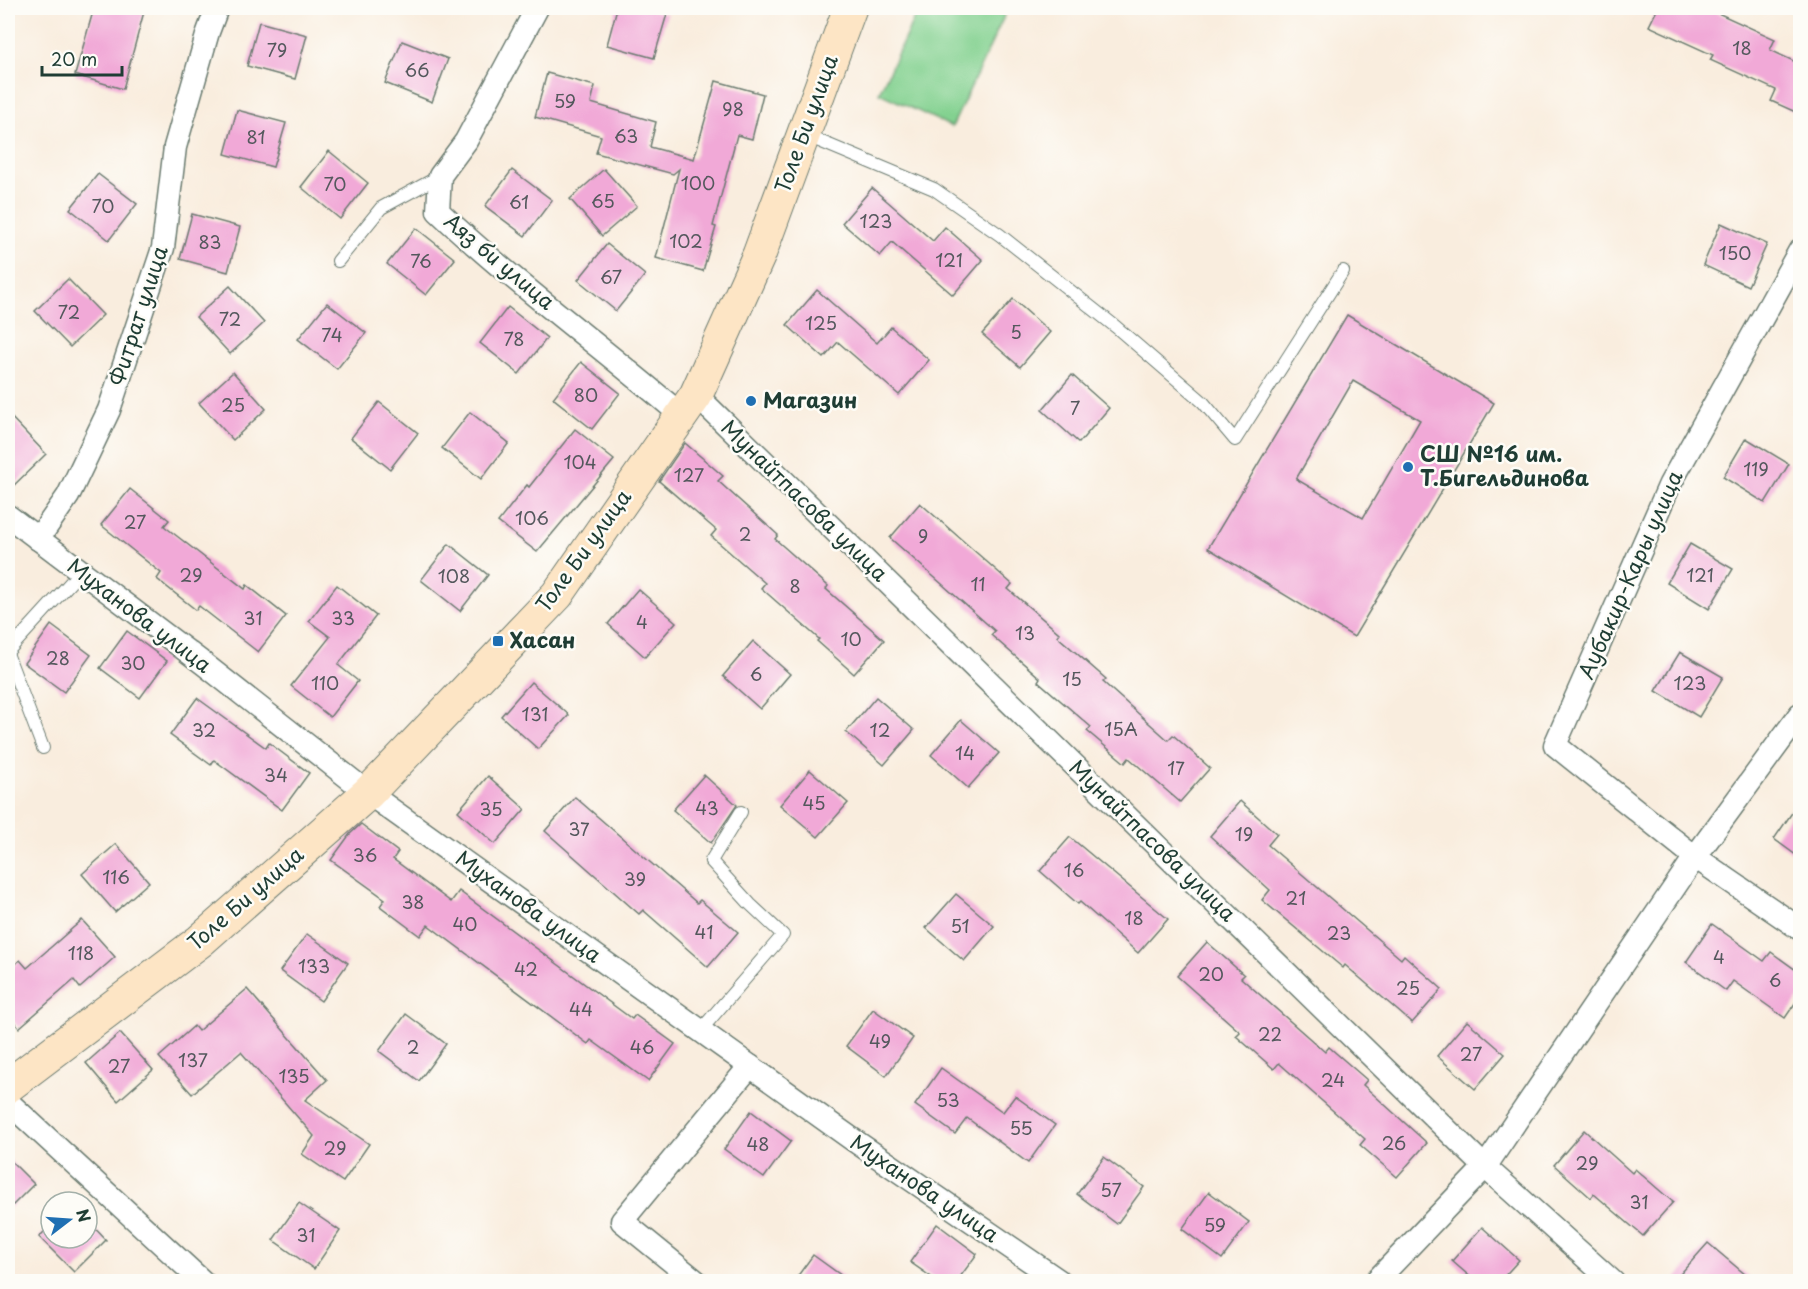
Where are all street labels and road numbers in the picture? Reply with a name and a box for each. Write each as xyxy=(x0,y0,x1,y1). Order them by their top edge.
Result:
street label: Толе Би улица xyxy=(765,49,845,197)
street label: Аяз би улица xyxy=(438,205,563,317)
street label: Фитрат улица xyxy=(99,241,175,389)
street label: Мунайтпасова улица xyxy=(715,411,897,588)
street label: Аубакир-Кары улица xyxy=(1569,464,1690,684)
street label: Толе Би улица xyxy=(527,481,638,618)
street label: Муханова улица xyxy=(61,549,220,680)
street label: Мунайтпасова улица xyxy=(1063,751,1245,928)
street label: Толе Би улица xyxy=(179,837,310,957)
street label: Муханова улица xyxy=(450,841,609,970)
street label: Муханова улица xyxy=(844,1126,1007,1250)

